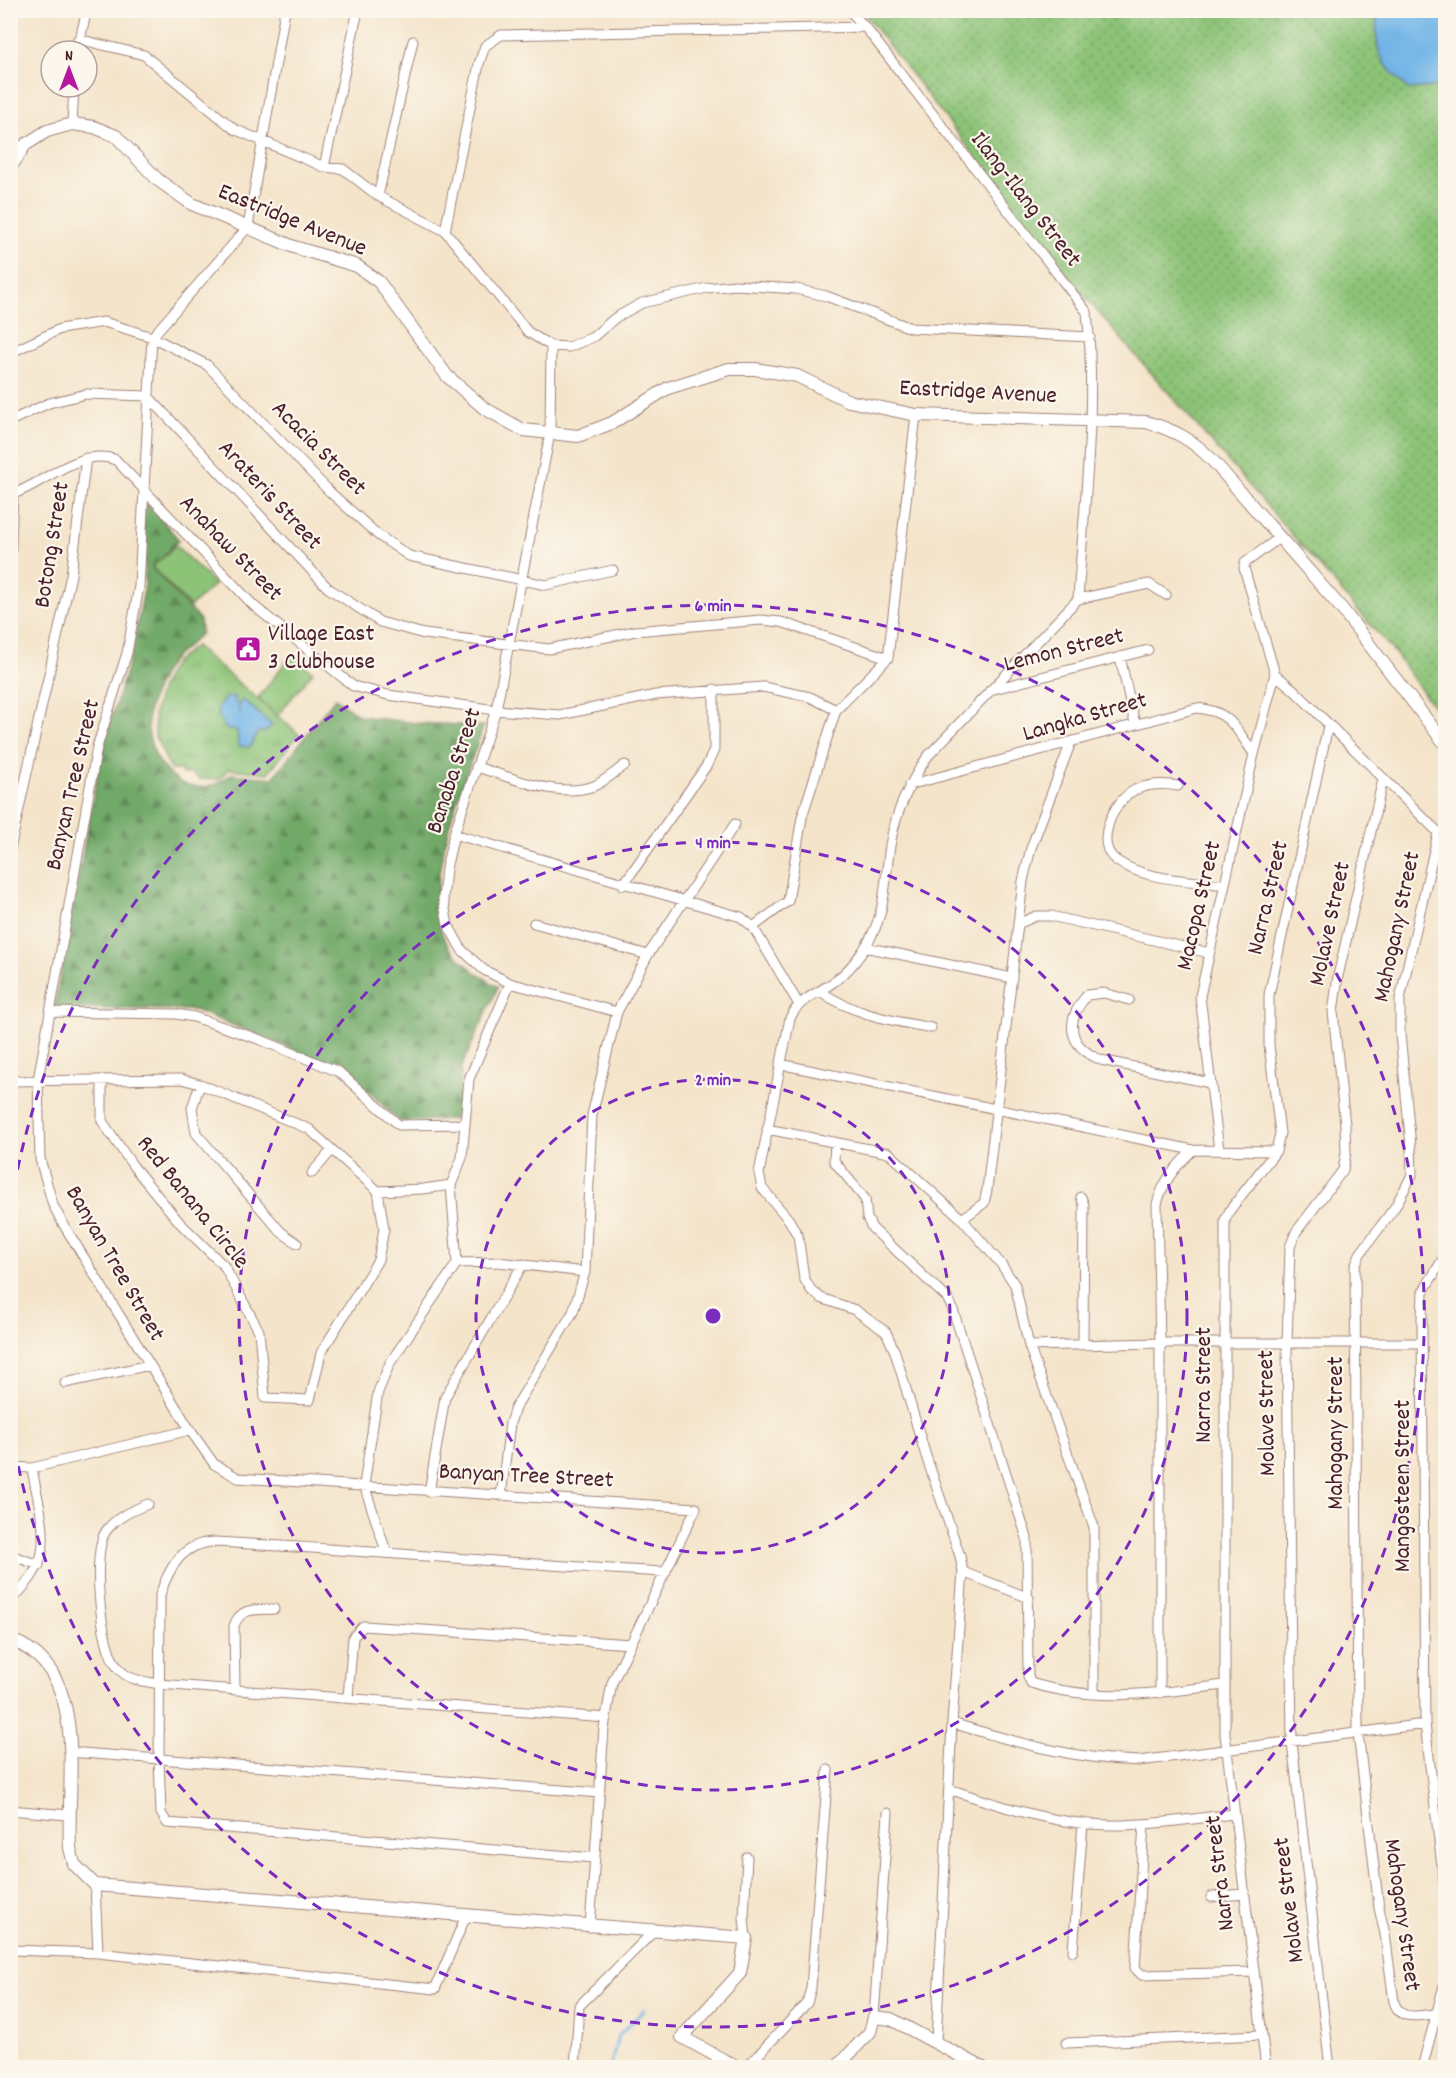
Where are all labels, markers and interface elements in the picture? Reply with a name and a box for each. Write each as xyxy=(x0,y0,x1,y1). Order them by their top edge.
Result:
north arrow xyxy=(39,39,99,99)
text: N xyxy=(65,45,73,68)
street label: Ilang-Ilang Street xyxy=(961,125,1089,275)
street label: Eastridge Avenue xyxy=(212,176,372,266)
street label: Eastridge Avenue xyxy=(898,372,1058,414)
street label: Acacia Street xyxy=(262,393,374,505)
street label: Arateris Street xyxy=(209,433,329,559)
street label: Botong Street xyxy=(26,479,80,610)
street label: Anahaw Street xyxy=(170,488,290,610)
text: 6 min xyxy=(695,595,731,620)
place label: Village East 3 Clubhouse xyxy=(268,618,375,680)
street label: Lemon Street xyxy=(1000,620,1128,682)
public building icon: Village East 3 Clubhouse xyxy=(233,634,263,664)
street label: Langka Street xyxy=(1019,684,1151,752)
street label: Banyan Tree Street xyxy=(38,696,110,874)
street label: Banaba Street xyxy=(419,704,491,838)
text: 4 min xyxy=(695,832,731,857)
street label: Macopa Street xyxy=(1169,838,1231,974)
street label: Narra Street xyxy=(1239,838,1299,958)
street label: Mahogany Street xyxy=(1365,848,1431,1006)
street label: Molave Street xyxy=(1301,859,1361,989)
text: 2 min xyxy=(695,1069,731,1094)
street label: Red Banana Circle xyxy=(128,1129,256,1277)
street label: Banyan Tree Street xyxy=(56,1180,172,1348)
centre of rings xyxy=(703,1306,723,1326)
street label: Narra Street xyxy=(1188,1327,1222,1443)
street label: Molave Street xyxy=(1250,1350,1286,1476)
street label: Mahogany Street xyxy=(1320,1356,1354,1510)
street label: Mangosteen Street xyxy=(1387,1400,1421,1572)
street label: Banyan Tree Street xyxy=(438,1455,614,1499)
street label: Narra Street xyxy=(1197,1813,1245,1933)
street label: Molave Street xyxy=(1265,1835,1315,1965)
street label: Mahogany Street xyxy=(1373,1837,1429,1993)

